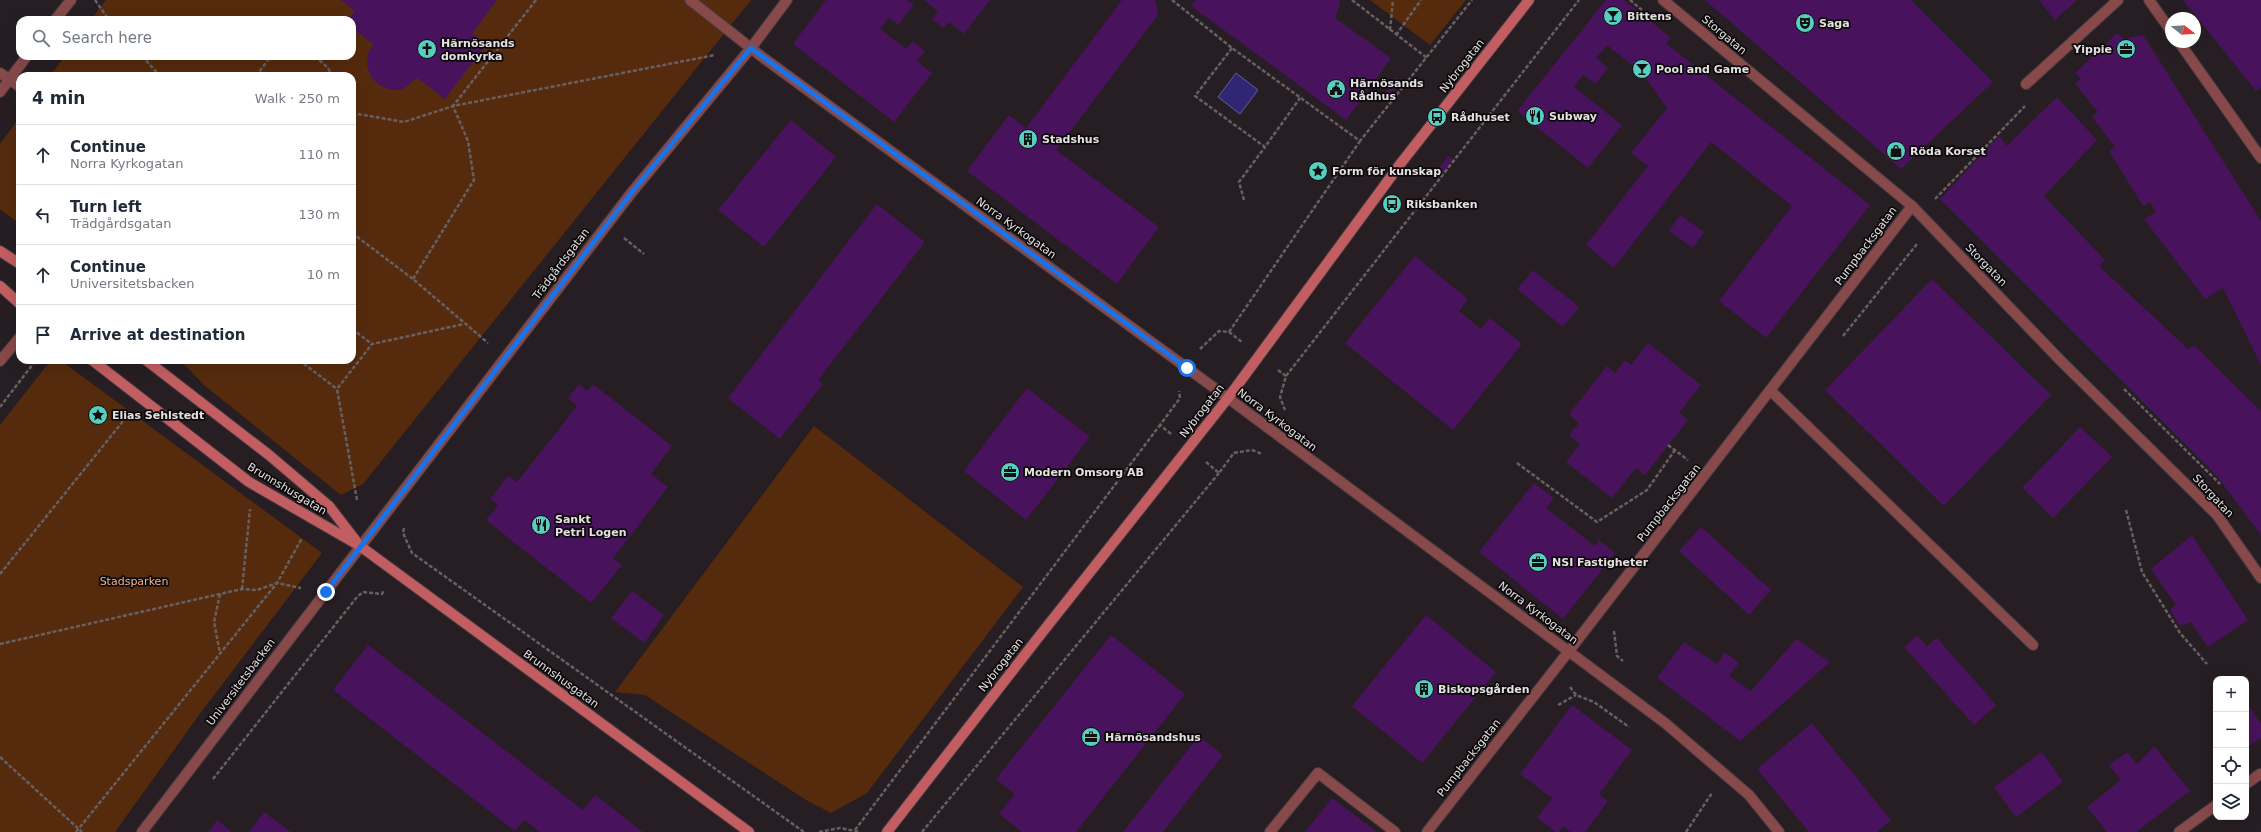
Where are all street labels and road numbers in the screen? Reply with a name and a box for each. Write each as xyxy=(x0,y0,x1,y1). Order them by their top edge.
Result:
street label: Storgatan xyxy=(1699,13,1749,57)
street label: Nybrogatan xyxy=(1437,37,1487,95)
street label: Norra Kyrkogatan xyxy=(973,195,1059,261)
street label: Pumpbacksgatan xyxy=(1832,204,1900,288)
street label: Trädgårdsgatan xyxy=(529,226,592,303)
street label: Storgatan xyxy=(1963,241,2009,289)
street label: Nybrogatan xyxy=(1177,382,1227,440)
street label: Norra Kyrkogatan xyxy=(1235,386,1319,454)
street label: Brunnshusgatan xyxy=(245,460,329,518)
street label: Pumpbacksgatan xyxy=(1635,462,1703,544)
street label: Storgatan xyxy=(2190,472,2236,520)
street label: Norra Kyrkogatan xyxy=(1496,579,1580,647)
street label: Universitetsbacken xyxy=(204,636,278,728)
street label: Nybrogatan xyxy=(976,636,1026,694)
street label: Brunnshusgatan xyxy=(521,647,601,711)
street label: Pumpbacksgatan xyxy=(1435,717,1503,799)

